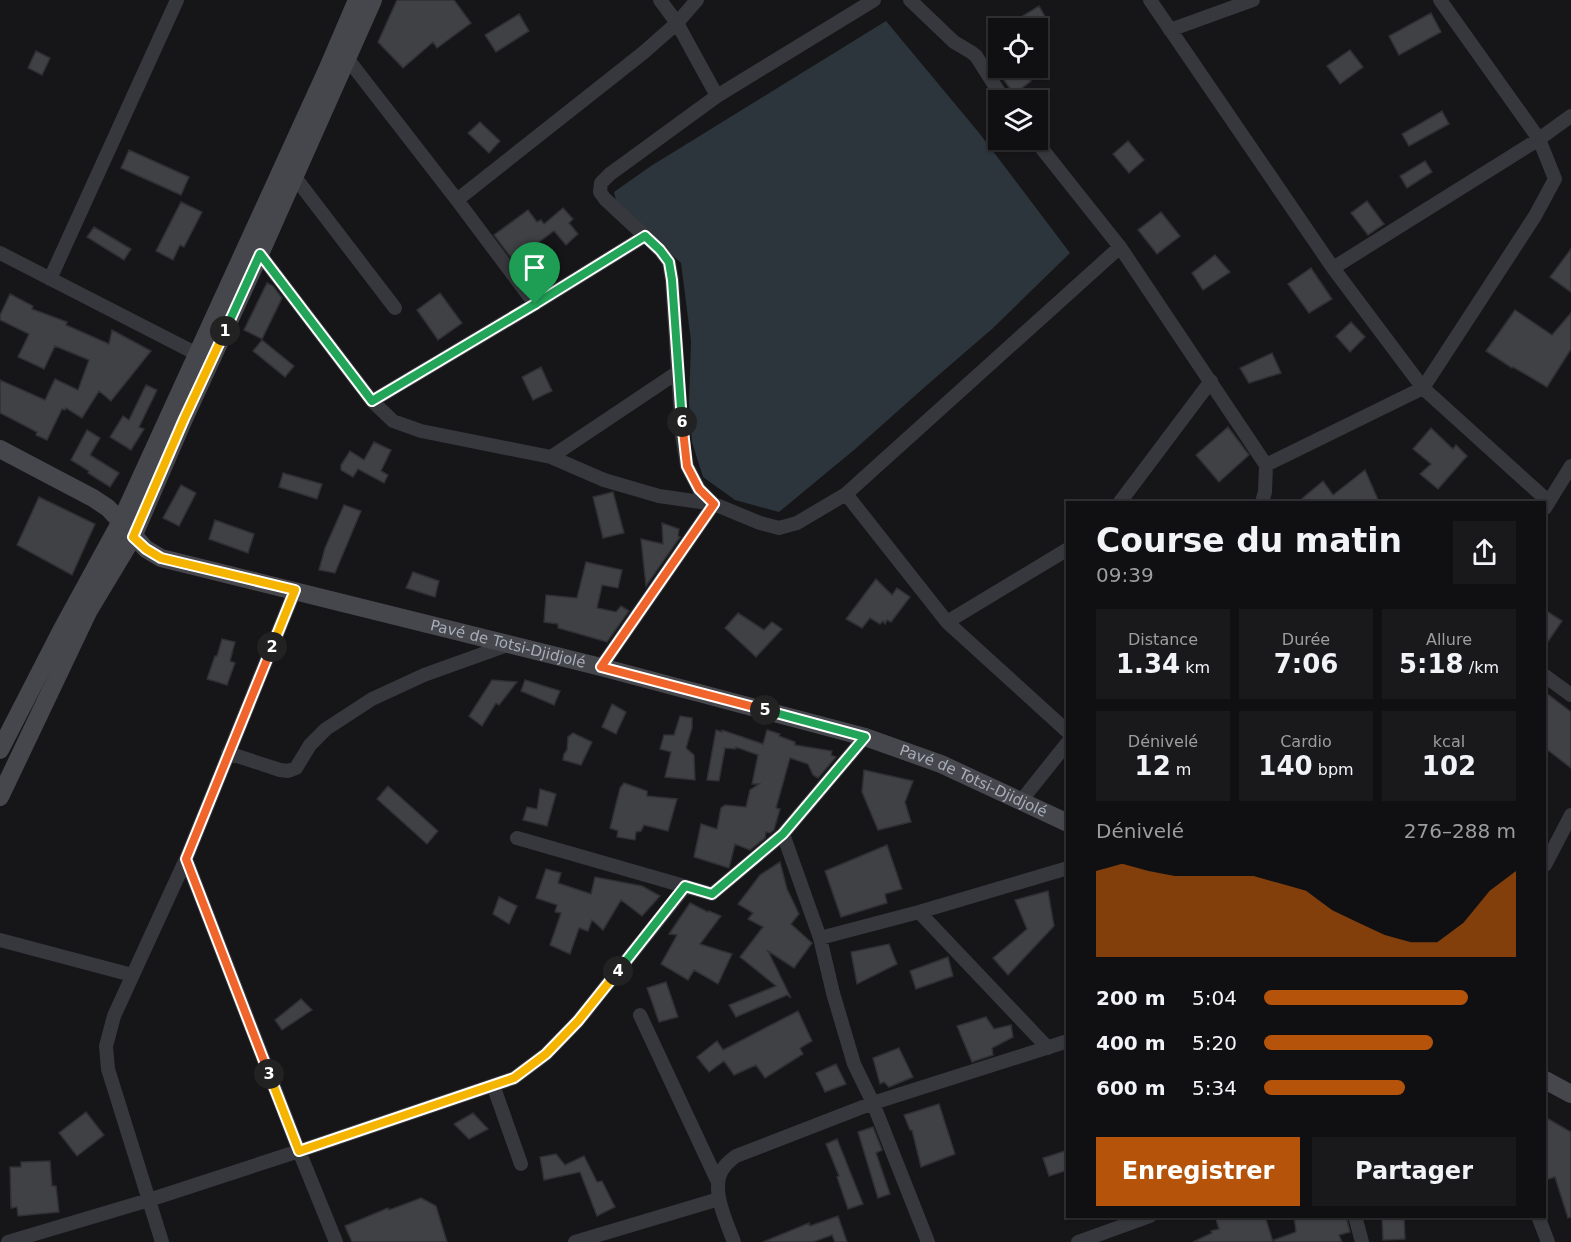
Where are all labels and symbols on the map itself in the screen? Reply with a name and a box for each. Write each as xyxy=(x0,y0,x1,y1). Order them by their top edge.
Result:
pin xyxy=(509,242,560,304)
pin: 1 xyxy=(210,316,240,346)
pin: 6 xyxy=(667,407,697,437)
street label: Pavé de Totsi-Djidjolé xyxy=(428,616,587,672)
pin: 2 xyxy=(257,632,287,662)
pin: 5 xyxy=(750,695,780,725)
street label: Pavé de Totsi-Djidjolé xyxy=(897,741,1050,821)
pin: 4 xyxy=(603,956,633,986)
pin: 3 xyxy=(254,1059,284,1089)

